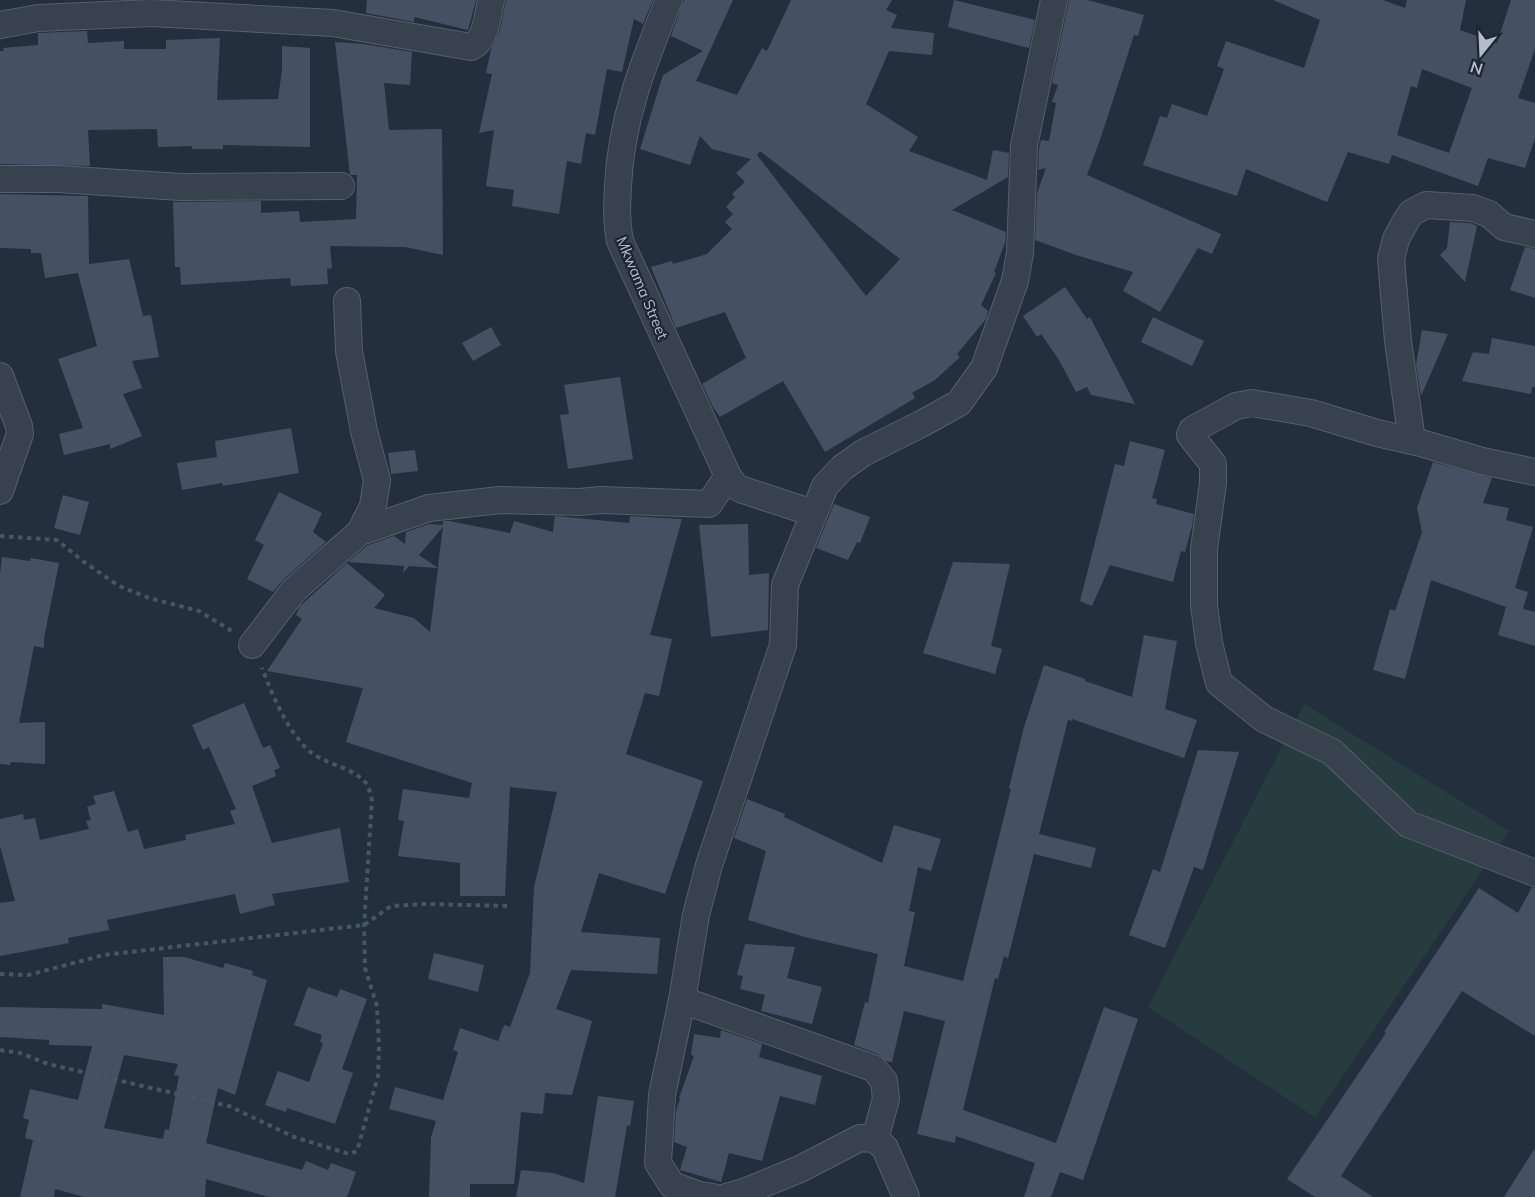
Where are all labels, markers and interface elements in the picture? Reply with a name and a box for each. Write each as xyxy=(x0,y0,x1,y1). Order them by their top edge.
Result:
north arrow xyxy=(1451,24,1511,84)
text: N xyxy=(1468,57,1485,80)
street label: Mkwama Street xyxy=(612,234,673,342)

